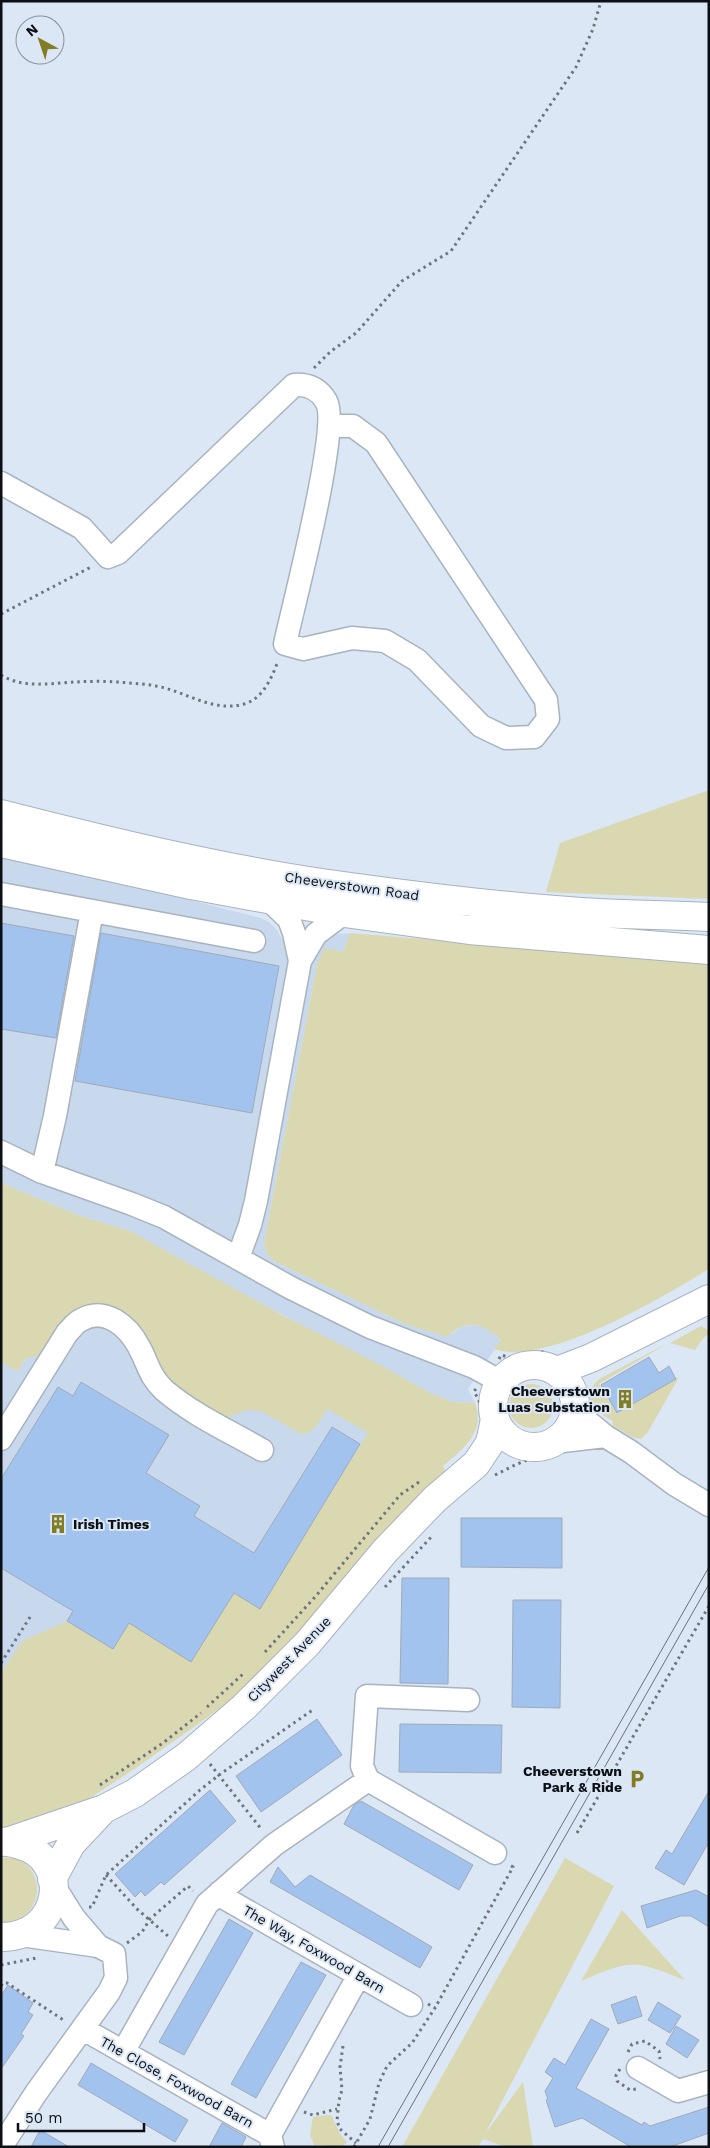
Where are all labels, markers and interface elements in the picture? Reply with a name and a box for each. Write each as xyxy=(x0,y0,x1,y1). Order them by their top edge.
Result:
north arrow xyxy=(15,15,65,65)
text: N xyxy=(23,21,41,40)
street label: Cheeverstown Road xyxy=(284,869,420,903)
place label: Cheeverstown Luas Substation xyxy=(498,1383,610,1415)
building icon: Cheeverstown Luas Substation xyxy=(614,1388,636,1410)
building icon: Irish Times xyxy=(47,1513,69,1535)
place label: Irish Times xyxy=(73,1516,150,1532)
street label: Citywest Avenue xyxy=(244,1613,334,1705)
place label: Cheeverstown Park & Ride xyxy=(523,1763,622,1795)
parking icon: Cheeverstown Park & Ride xyxy=(626,1768,648,1790)
street label: The Way, Foxwood Barn xyxy=(240,1902,388,1996)
street label: The Close, Foxwood Barn xyxy=(98,2033,256,2131)
scale bar xyxy=(18,2100,144,2132)
text: 50 m xyxy=(25,2109,62,2127)

